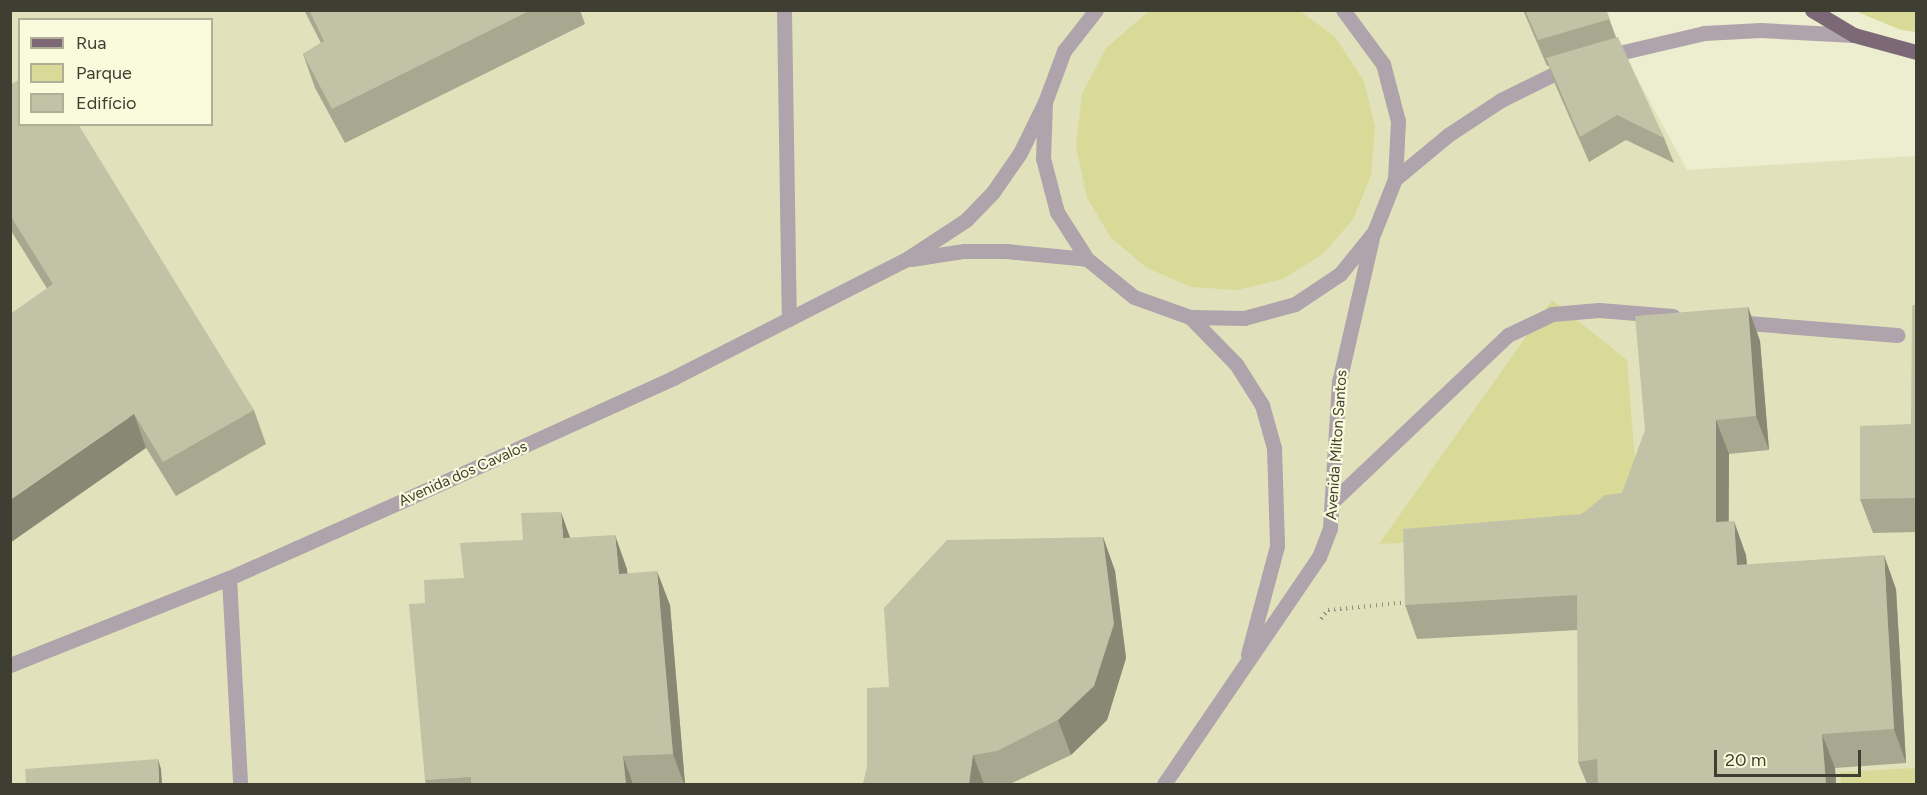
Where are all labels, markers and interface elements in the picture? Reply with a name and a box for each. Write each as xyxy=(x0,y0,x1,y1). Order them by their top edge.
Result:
legend xyxy=(18,18,213,126)
text: Rua xyxy=(76,32,107,54)
text: Parque xyxy=(76,62,132,84)
text: Edifício xyxy=(76,92,137,114)
street label: Avenida Milton Santos xyxy=(1323,369,1351,521)
street label: Avenida dos Cavalos xyxy=(396,438,530,510)
scale bar xyxy=(1717,738,1864,776)
text: 20 m xyxy=(1725,749,1766,771)

